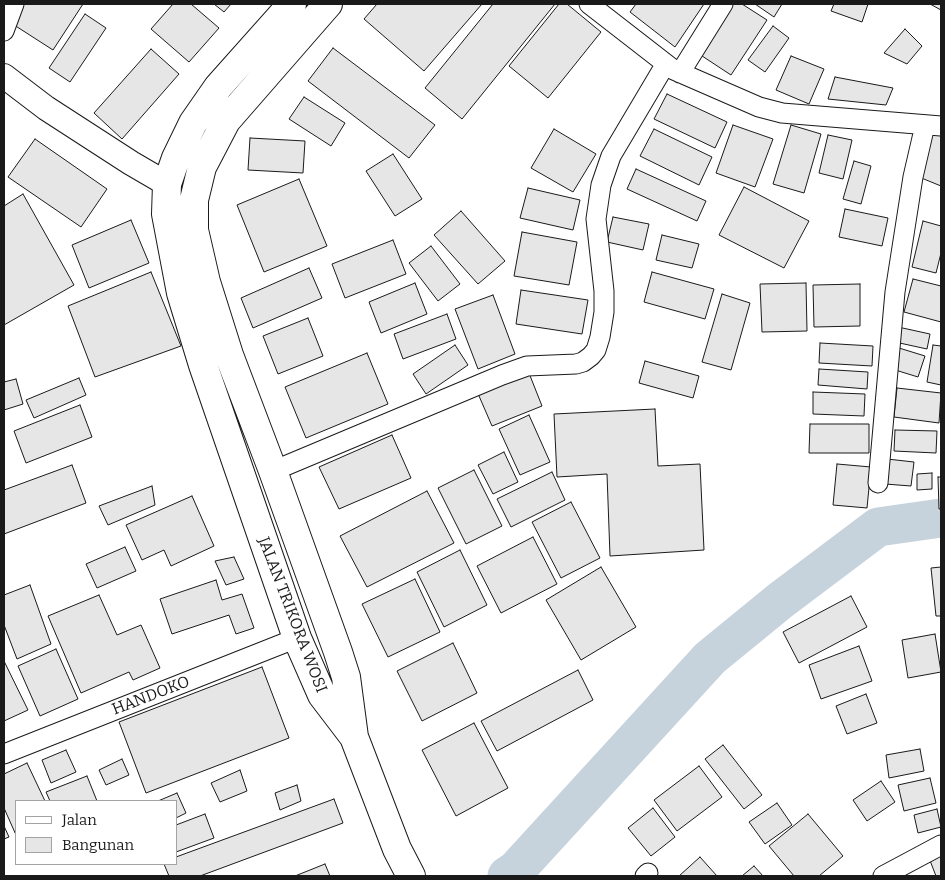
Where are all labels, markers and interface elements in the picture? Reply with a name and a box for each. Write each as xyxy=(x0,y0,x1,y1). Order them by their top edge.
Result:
street label: JALAN TRIKORA WOSI xyxy=(253,534,331,696)
street label: HANDOKO xyxy=(109,672,193,720)
legend xyxy=(15,800,178,865)
text: Jalan xyxy=(62,811,97,829)
text: Bangunan xyxy=(62,836,134,854)

